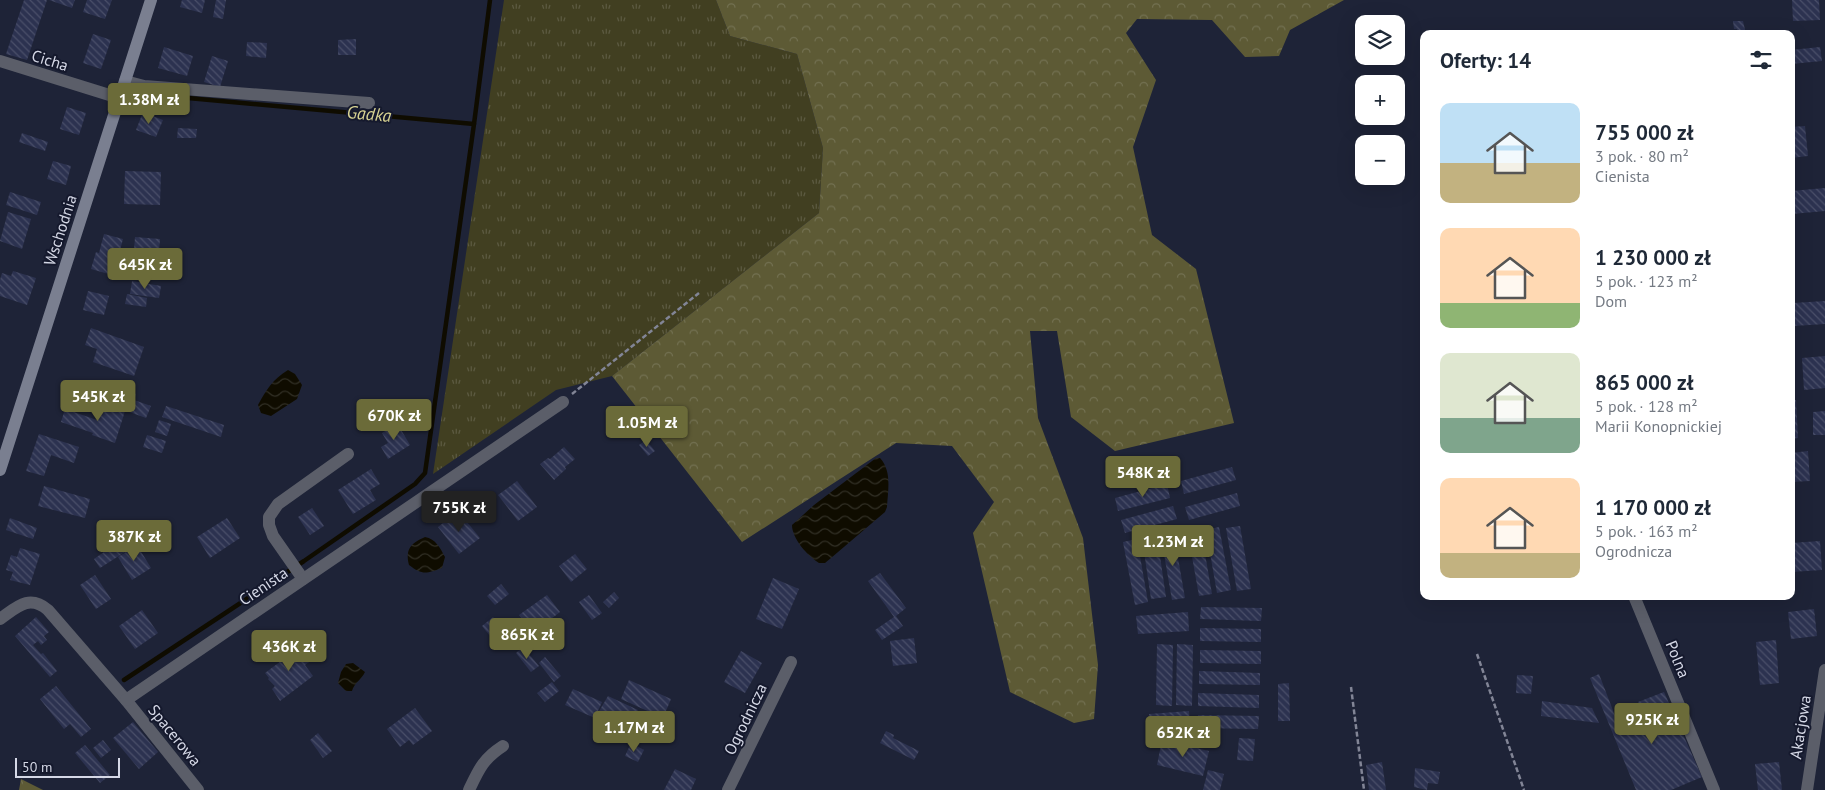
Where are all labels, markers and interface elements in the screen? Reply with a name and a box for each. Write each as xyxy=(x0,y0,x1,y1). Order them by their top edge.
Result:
map controls xyxy=(1355,15,1405,185)
button: layers xyxy=(1355,15,1405,65)
street label: Cicha xyxy=(29,45,71,75)
icon: filters xyxy=(1747,46,1775,74)
text: Oferty: 14 xyxy=(1440,47,1531,74)
button: + xyxy=(1355,75,1405,125)
pin: 1.38M zł xyxy=(97,82,201,125)
text: 1.38M zł xyxy=(119,89,179,109)
water label: Gadka xyxy=(346,100,393,127)
text: 755 000 zł xyxy=(1595,119,1693,146)
icon: home xyxy=(1480,123,1540,183)
button: − xyxy=(1355,135,1405,185)
text: 3 pok. · 80 m² xyxy=(1595,146,1689,166)
text: Cienista xyxy=(1595,166,1650,186)
street label: Wschodnia xyxy=(39,192,81,268)
text: 1 230 000 zł xyxy=(1595,244,1711,271)
pin: 645K zł xyxy=(99,248,191,290)
icon: home xyxy=(1480,248,1540,308)
text: 645K zł xyxy=(118,254,172,274)
text: 5 pok. · 123 m² xyxy=(1595,271,1698,291)
text: Dom xyxy=(1595,291,1627,311)
text: 865 000 zł xyxy=(1595,369,1693,396)
icon: home xyxy=(1480,373,1540,433)
pin: 545K zł xyxy=(52,380,144,422)
text: 545K zł xyxy=(71,386,125,406)
text: 5 pok. · 128 m² xyxy=(1595,396,1698,416)
pin: 670K zł xyxy=(348,398,440,441)
text: 670K zł xyxy=(367,405,421,425)
pin: 1.05M zł xyxy=(595,406,699,448)
text: 1.05M zł xyxy=(617,412,677,432)
text: Marii Konopnickiej xyxy=(1595,416,1722,436)
pin: 548K zł xyxy=(1097,456,1189,498)
text: 548K zł xyxy=(1116,462,1170,482)
pin: 755K zł xyxy=(413,490,505,533)
text: 1 170 000 zł xyxy=(1595,494,1711,521)
text: 755K zł xyxy=(432,497,486,517)
icon: home xyxy=(1480,498,1540,558)
pin: 387K zł xyxy=(88,520,180,562)
text: 5 pok. · 163 m² xyxy=(1595,521,1698,541)
pin: 1.23M zł xyxy=(1121,524,1225,567)
text: 387K zł xyxy=(107,526,161,546)
text: 1.23M zł xyxy=(1143,531,1203,551)
text: Ogrodnicza xyxy=(1595,541,1672,561)
street label: Cienista xyxy=(235,562,291,610)
pin: 865K zł xyxy=(481,618,573,660)
text: 865K zł xyxy=(500,624,554,644)
pin: 436K zł xyxy=(243,630,335,672)
text: 436K zł xyxy=(262,636,316,656)
street label: Polna xyxy=(1662,637,1694,681)
street label: Ogrodnicza xyxy=(719,680,771,758)
street label: Akacjowa xyxy=(1785,694,1815,760)
street label: Spacerowa xyxy=(144,700,206,770)
pin: 925K zł xyxy=(1606,702,1698,745)
text: 925K zł xyxy=(1625,709,1679,729)
pin: 1.17M zł xyxy=(582,710,686,753)
pin: 652K zł xyxy=(1137,716,1229,758)
text: 1.17M zł xyxy=(604,717,664,737)
text: 652K zł xyxy=(1156,722,1210,742)
scale bar xyxy=(15,755,120,778)
text: 50 m xyxy=(22,758,52,776)

